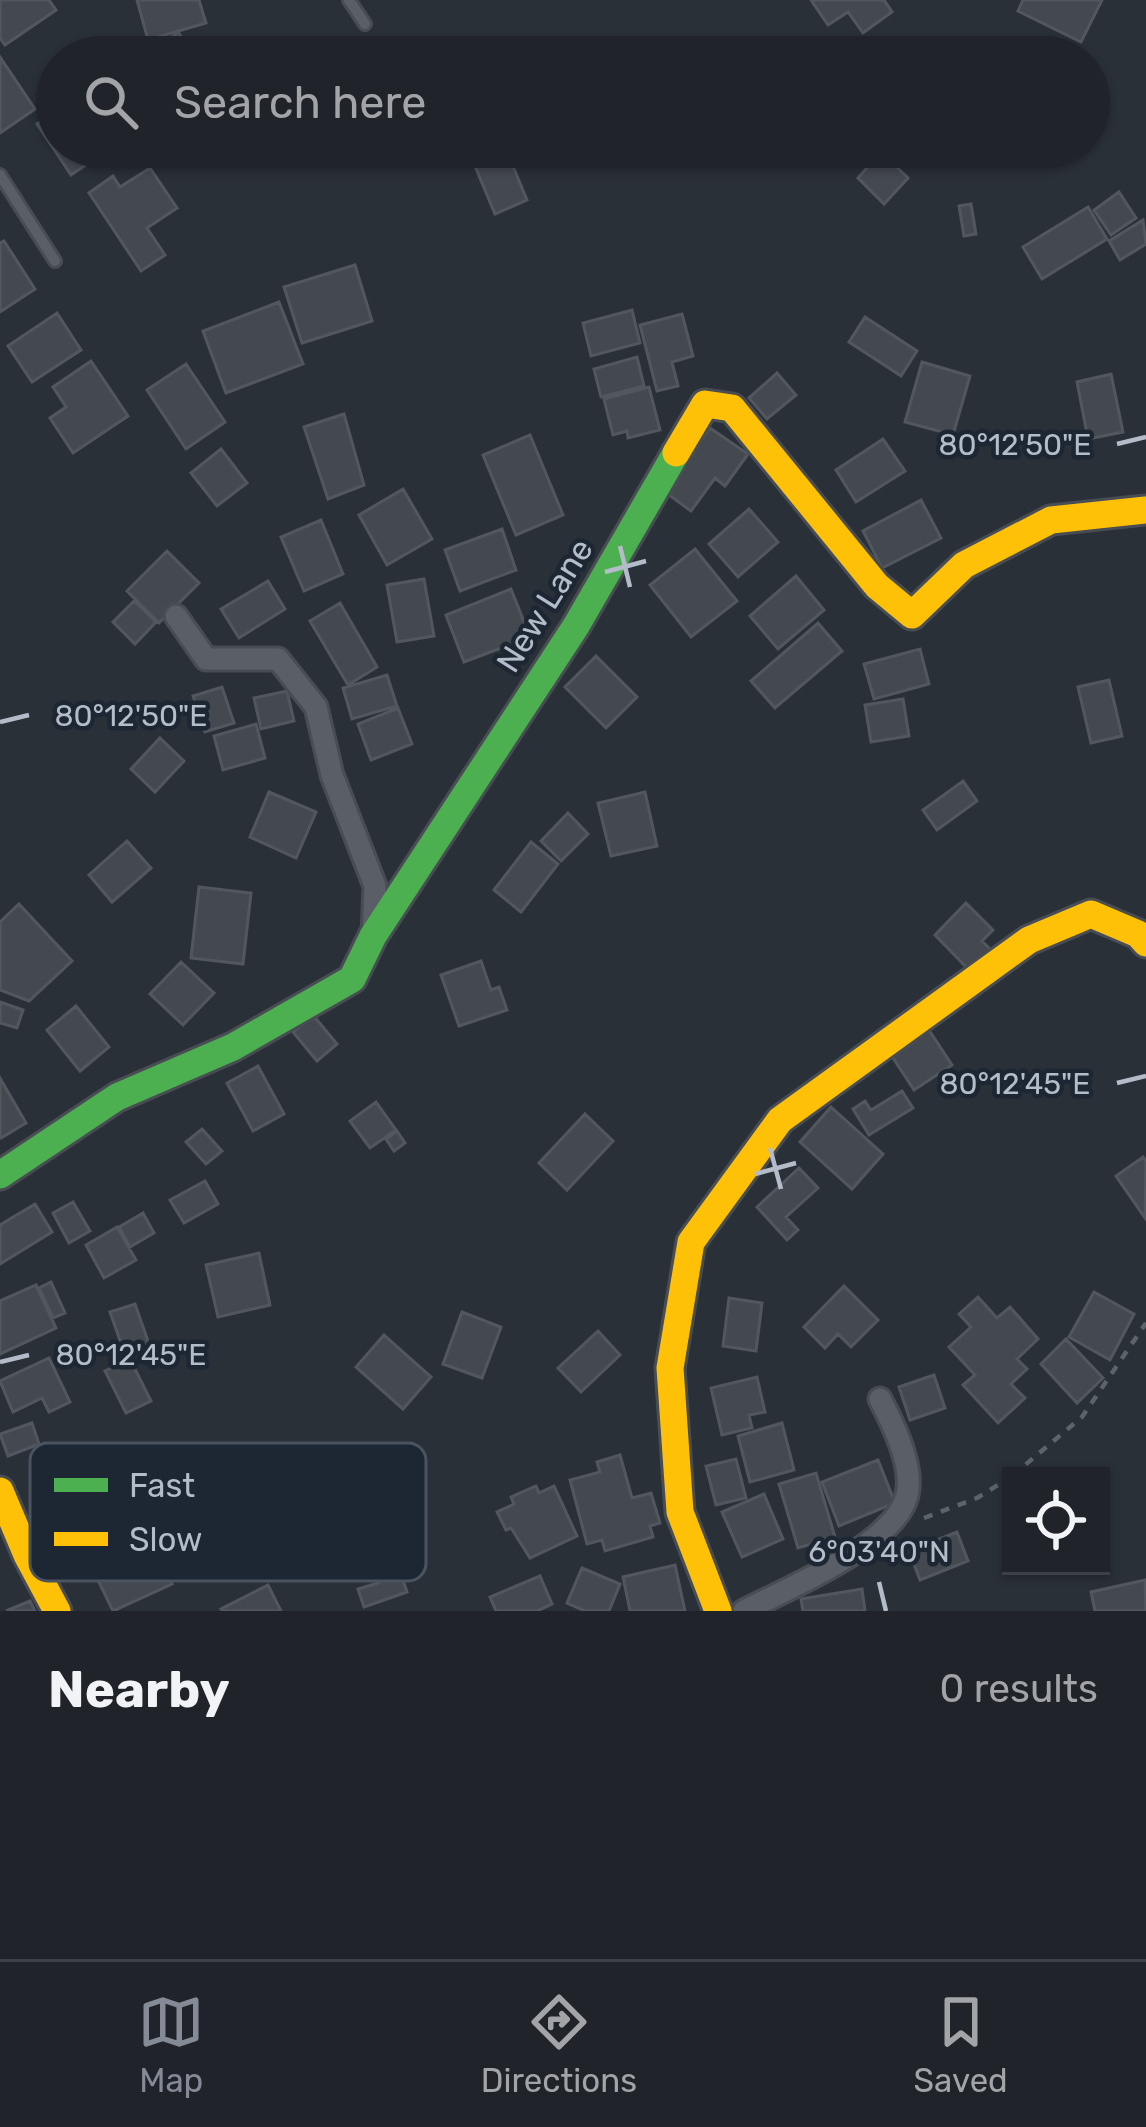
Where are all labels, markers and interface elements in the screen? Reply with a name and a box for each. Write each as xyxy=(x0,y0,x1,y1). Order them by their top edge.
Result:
search box xyxy=(36,36,1110,168)
icon: search xyxy=(78,69,144,135)
text: Search here xyxy=(174,76,426,129)
text: 80°12'50"E xyxy=(938,427,1092,463)
street label: New Lane xyxy=(488,531,601,679)
text: 80°12'50"E xyxy=(54,698,208,734)
text: 80°12'45"E xyxy=(939,1066,1091,1102)
text: 80°12'45"E xyxy=(55,1337,207,1373)
legend xyxy=(30,1443,426,1581)
text: Fast xyxy=(129,1466,195,1505)
map controls xyxy=(1002,1467,1110,1575)
button: locate xyxy=(1002,1467,1110,1575)
text: Slow xyxy=(129,1520,203,1559)
text: 6°03'40"N xyxy=(808,1534,950,1570)
text: Nearby xyxy=(48,1659,230,1720)
text: 0 results xyxy=(939,1666,1098,1712)
tab: Map xyxy=(138,1989,204,2100)
tab: Directions xyxy=(481,1989,637,2100)
tab: Saved xyxy=(914,1989,1008,2100)

